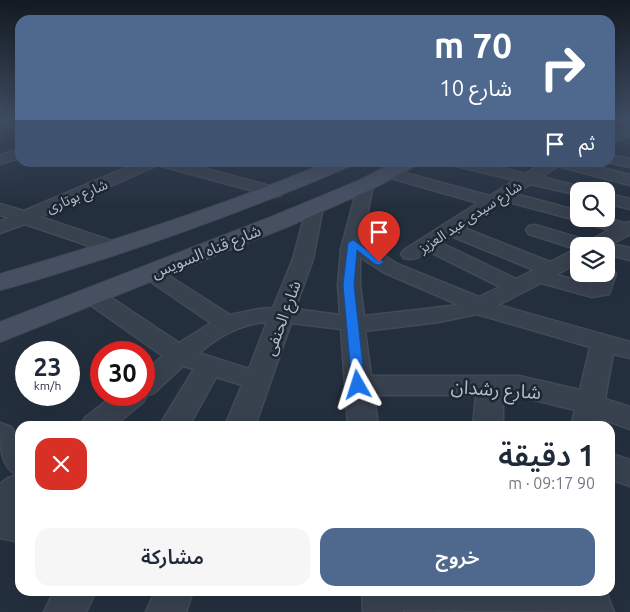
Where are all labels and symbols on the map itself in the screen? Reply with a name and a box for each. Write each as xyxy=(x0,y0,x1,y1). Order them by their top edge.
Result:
street label: شارع بوتارى xyxy=(44,176,111,219)
street label: شارع سيدى عبد العزيز xyxy=(415,178,526,259)
pin xyxy=(358,211,400,262)
street label: شارع قناه السويس xyxy=(149,221,265,285)
street label: شارع الحنفى xyxy=(260,278,308,359)
speed limit sign: 30 xyxy=(90,341,155,406)
position arrow xyxy=(331,358,383,410)
street label: شارع رشدان xyxy=(450,375,542,406)

